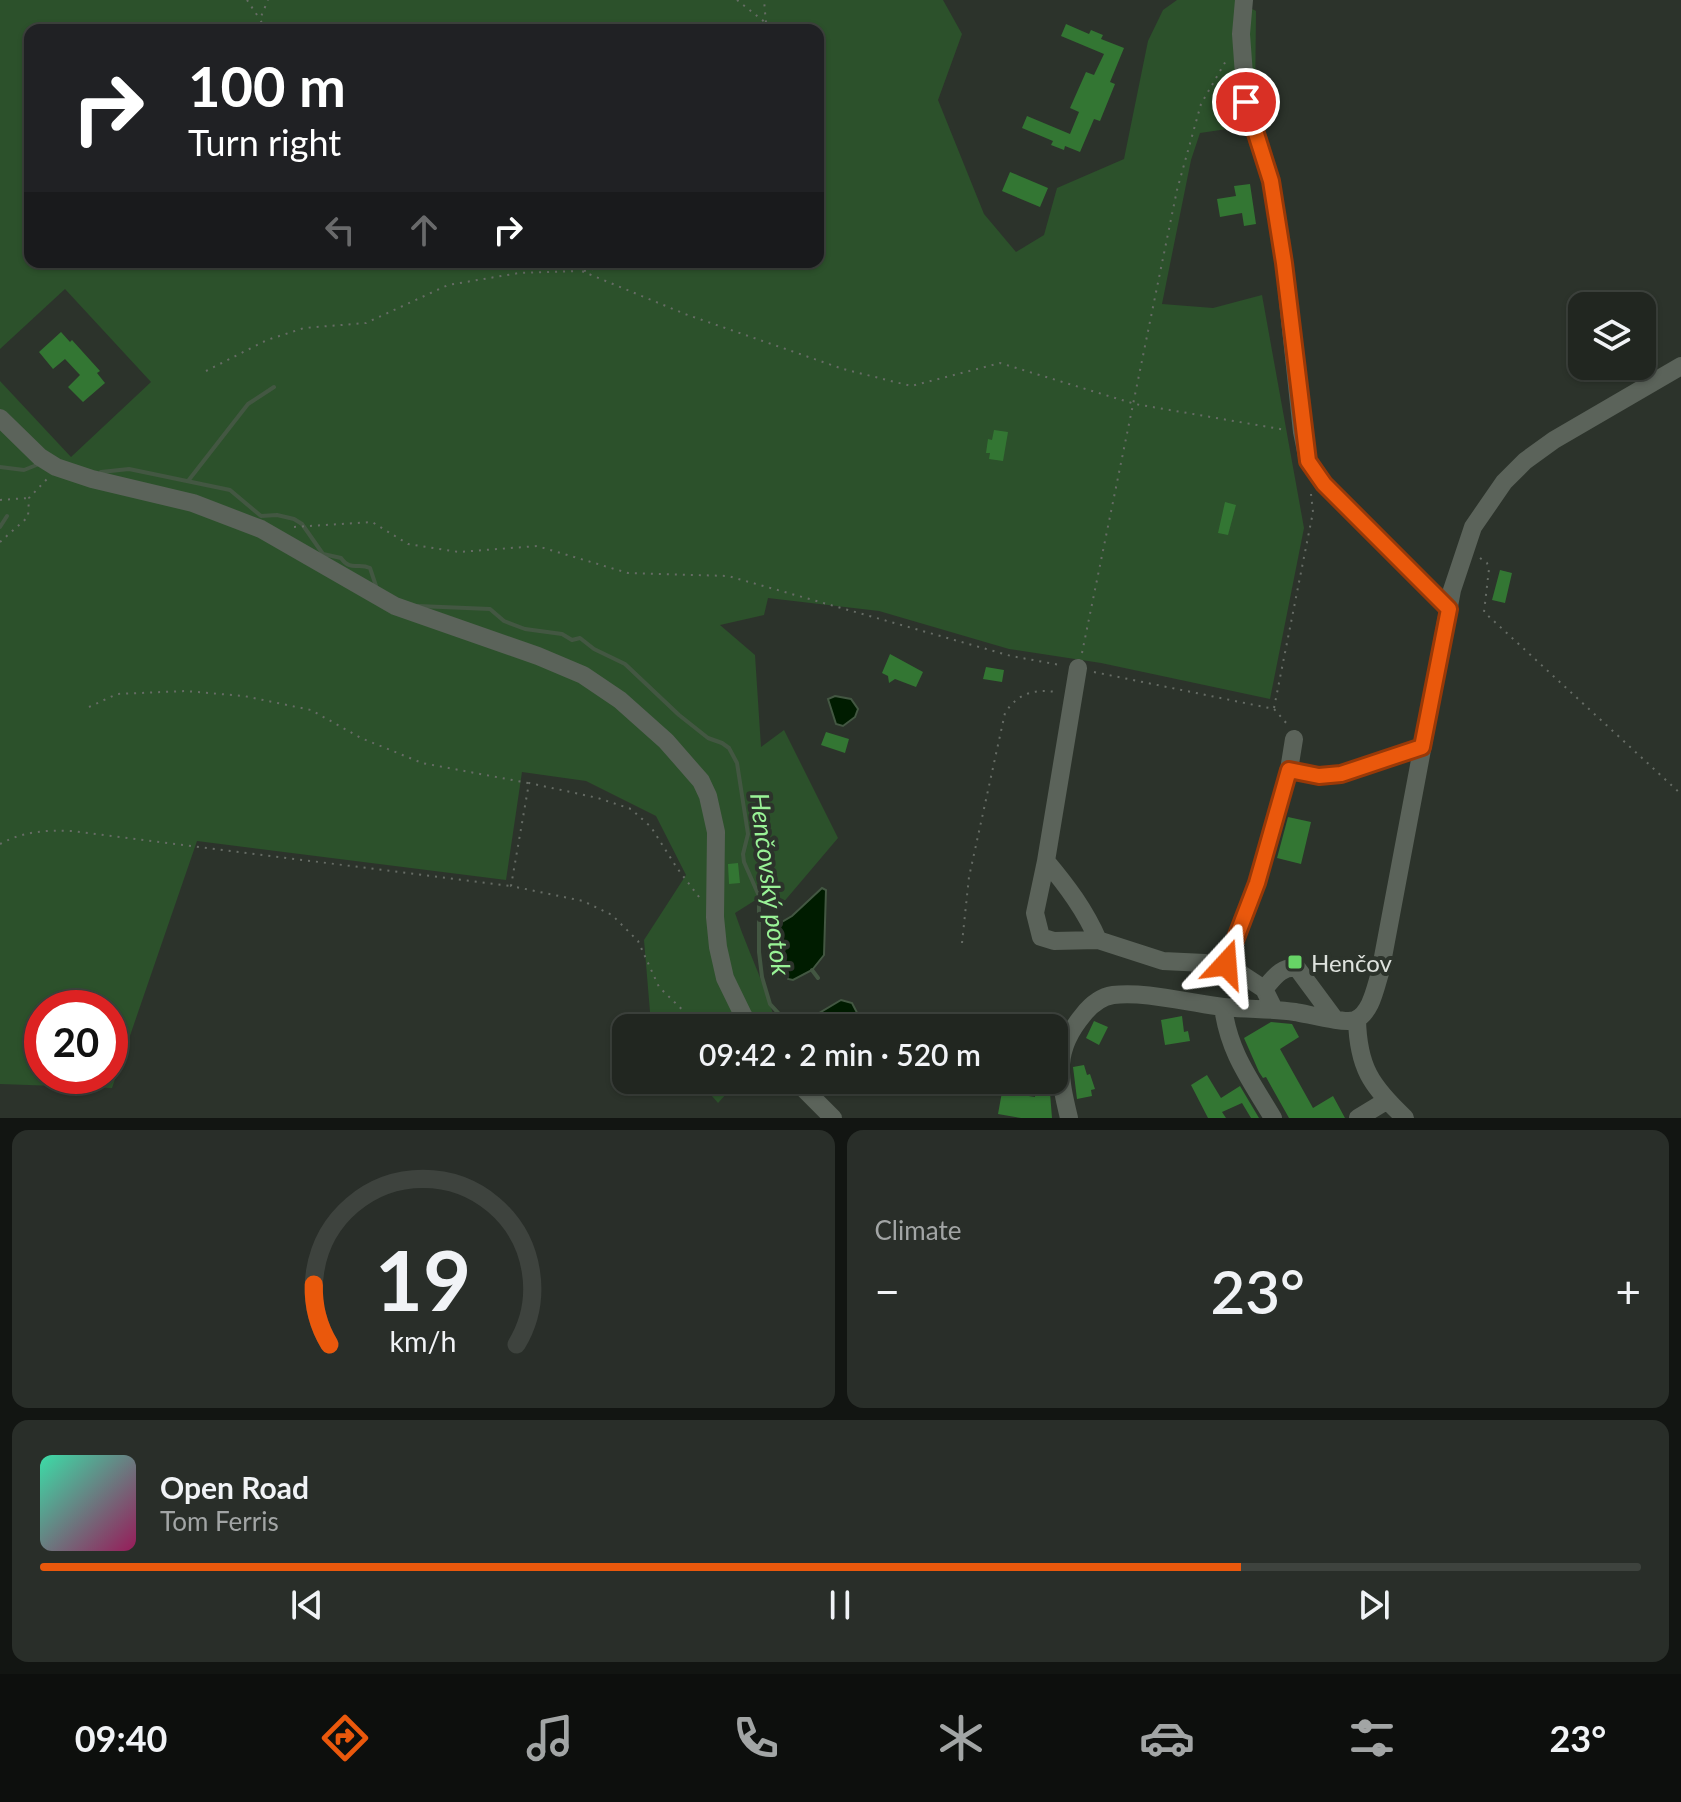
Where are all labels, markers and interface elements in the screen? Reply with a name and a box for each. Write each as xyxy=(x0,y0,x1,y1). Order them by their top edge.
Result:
text: 100 m xyxy=(188,52,346,119)
icon: right xyxy=(56,56,160,160)
pin xyxy=(1212,68,1280,136)
icon: arrive xyxy=(1224,80,1268,124)
text: Turn right xyxy=(188,120,341,164)
icon: left xyxy=(318,208,362,252)
icon: ahead xyxy=(402,208,446,252)
icon: right xyxy=(486,208,530,252)
map controls xyxy=(1568,292,1656,380)
button: layers xyxy=(1568,292,1656,380)
water label: Henčovský potok xyxy=(744,791,798,978)
position arrow xyxy=(1184,922,1268,1006)
place label: Henčov xyxy=(1311,948,1393,977)
marker: Henčov xyxy=(1286,953,1304,971)
speed limit sign: 20 xyxy=(24,990,128,1094)
text: 09:42 · 2 min · 520 m xyxy=(699,1036,981,1072)
text: Climate xyxy=(875,1214,961,1246)
text: 19 xyxy=(375,1229,472,1329)
text: 23° xyxy=(1211,1255,1305,1327)
text: − xyxy=(875,1265,900,1317)
text: + xyxy=(1615,1265,1641,1317)
text: km/h xyxy=(390,1324,457,1358)
text: Open Road xyxy=(160,1469,309,1505)
text: Tom Ferris xyxy=(160,1505,279,1537)
icon: previous xyxy=(285,1583,329,1627)
icon: pause xyxy=(818,1583,862,1627)
icon: next xyxy=(1352,1583,1396,1627)
icon: directions xyxy=(317,1710,373,1766)
icon: music xyxy=(522,1710,578,1766)
icon: phone xyxy=(728,1710,784,1766)
icon: climate xyxy=(933,1710,989,1766)
icon: car xyxy=(1139,1710,1195,1766)
icon: filters xyxy=(1344,1710,1400,1766)
text: 09:40 xyxy=(75,1716,168,1760)
text: 23° xyxy=(1549,1716,1606,1760)

